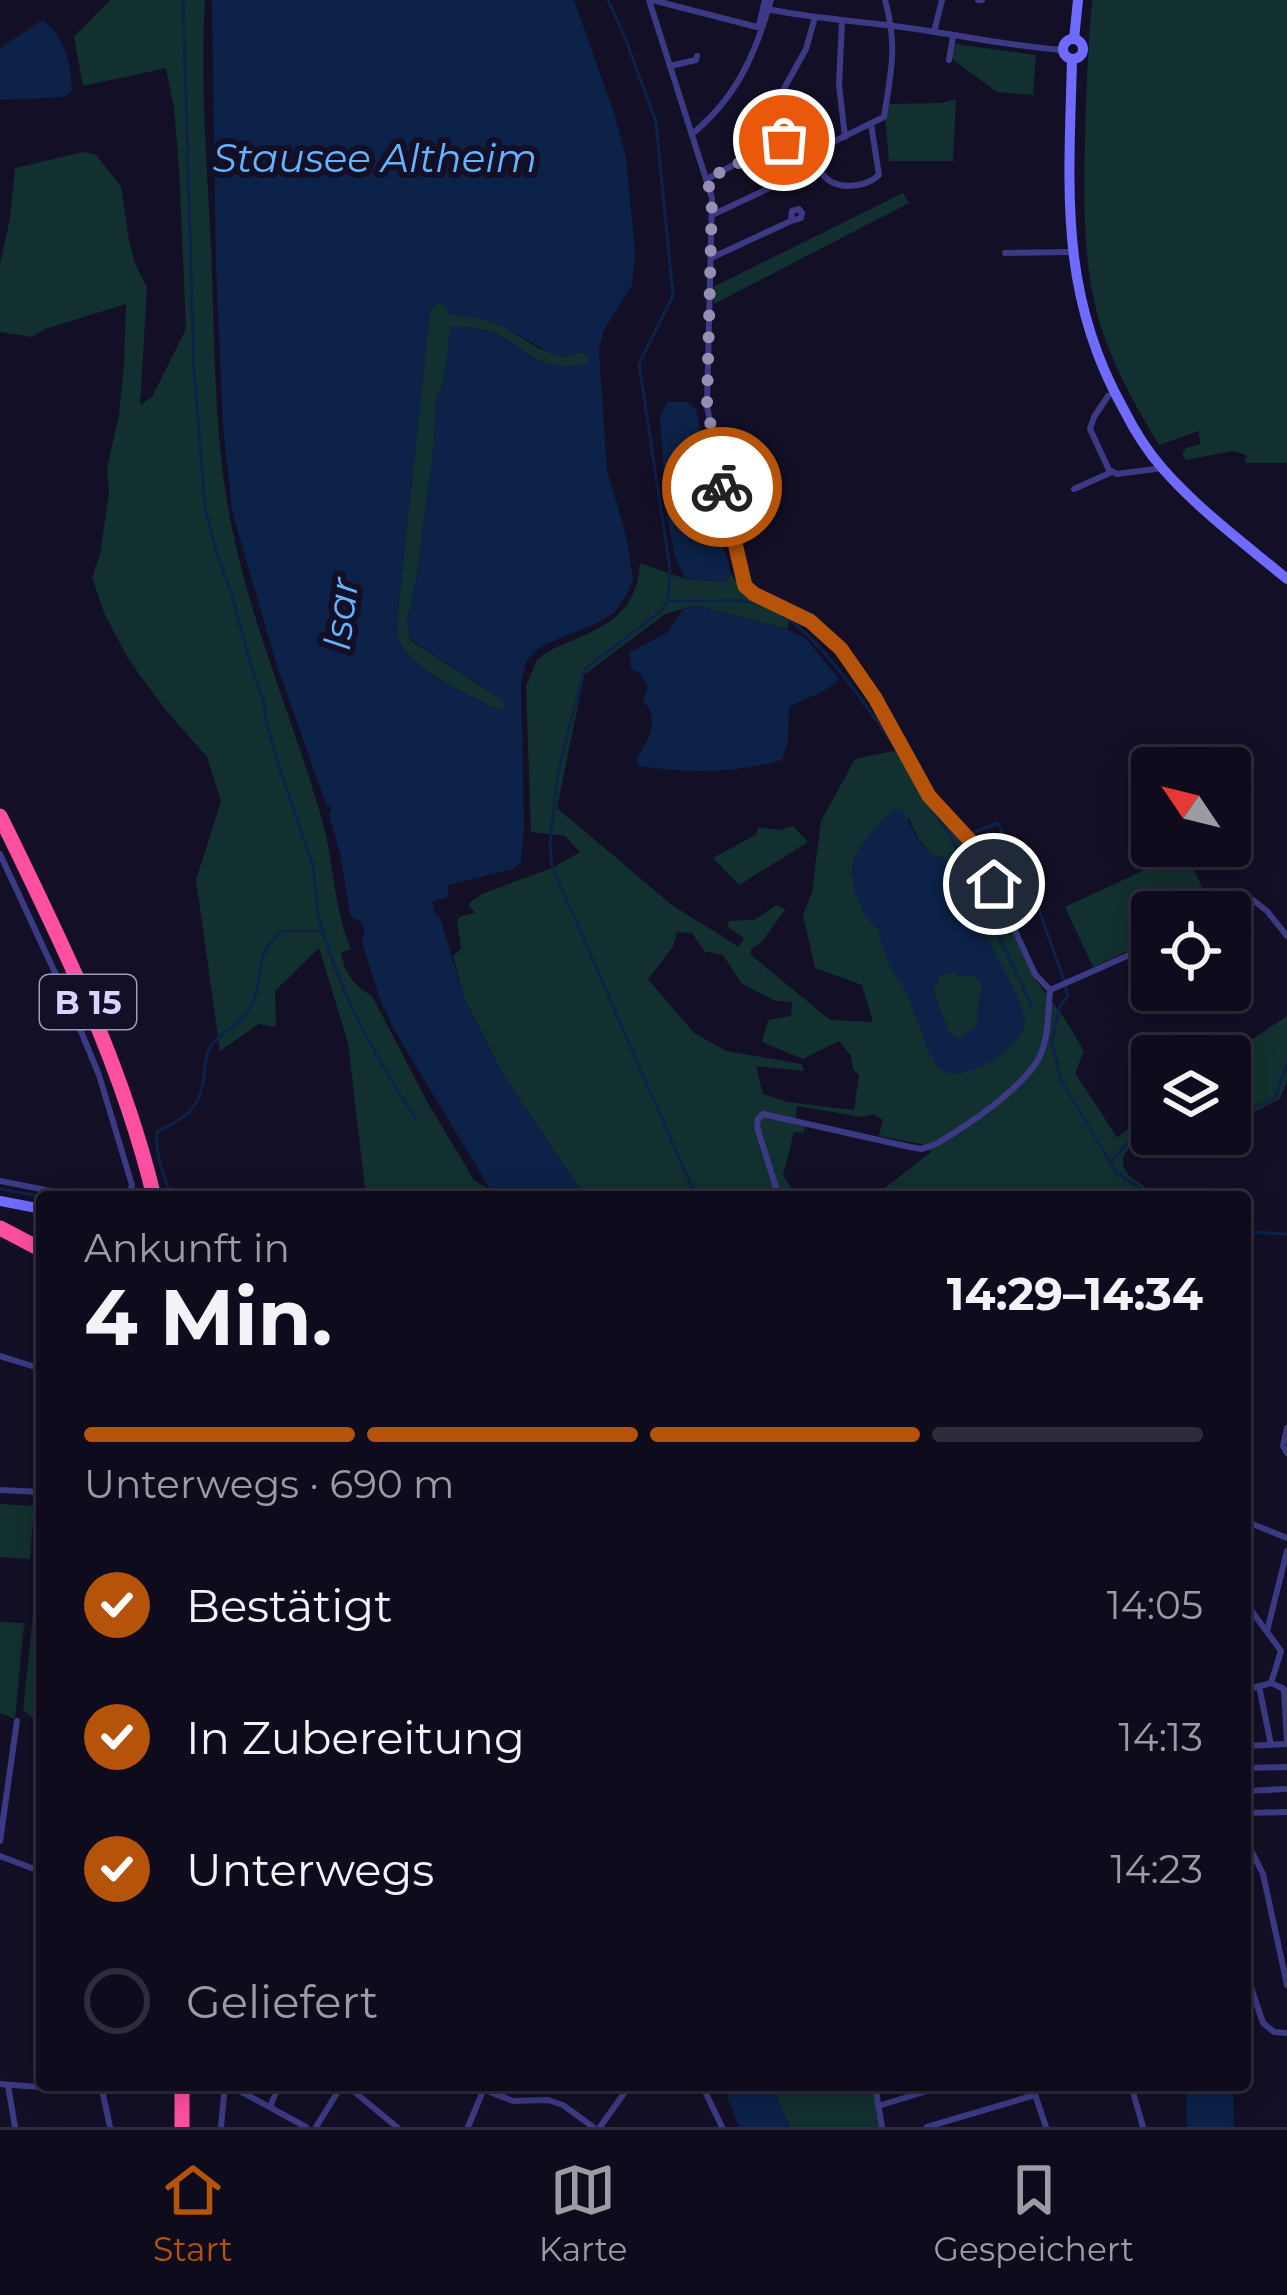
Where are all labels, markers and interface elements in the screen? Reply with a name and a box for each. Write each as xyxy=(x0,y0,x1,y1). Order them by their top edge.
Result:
pin xyxy=(733,89,835,191)
icon: bag xyxy=(751,107,817,173)
water label: Stausee Altheim xyxy=(213,134,537,182)
courier xyxy=(662,427,782,547)
icon: bike xyxy=(689,454,755,520)
water label: Isar xyxy=(312,574,368,653)
north arrow xyxy=(1131,747,1251,867)
map controls xyxy=(1131,747,1251,1155)
pin xyxy=(943,833,1045,935)
icon: home xyxy=(961,851,1027,917)
button: locate xyxy=(1131,891,1251,1011)
road number: B 15 xyxy=(40,975,136,1029)
button: layers xyxy=(1131,1035,1251,1155)
text: Ankunft in xyxy=(84,1224,290,1272)
text: 14:29–14:34 xyxy=(947,1266,1203,1321)
text: 4 Min. xyxy=(84,1269,332,1365)
text: Unterwegs · 690 m xyxy=(84,1460,454,1508)
icon: check xyxy=(84,1572,150,1638)
text: Bestätigt xyxy=(186,1578,392,1633)
text: 14:05 xyxy=(1107,1581,1203,1629)
icon: check xyxy=(84,1704,150,1770)
text: In Zubereitung xyxy=(186,1710,525,1765)
text: 14:13 xyxy=(1119,1713,1203,1761)
icon: check xyxy=(84,1836,150,1902)
text: Unterwegs xyxy=(186,1842,434,1897)
text: 14:23 xyxy=(1110,1845,1203,1893)
text: Geliefert xyxy=(186,1974,378,2029)
tab: Start xyxy=(153,2157,233,2269)
tab: Karte xyxy=(539,2157,628,2269)
tab: Gespeichert xyxy=(934,2157,1134,2269)

